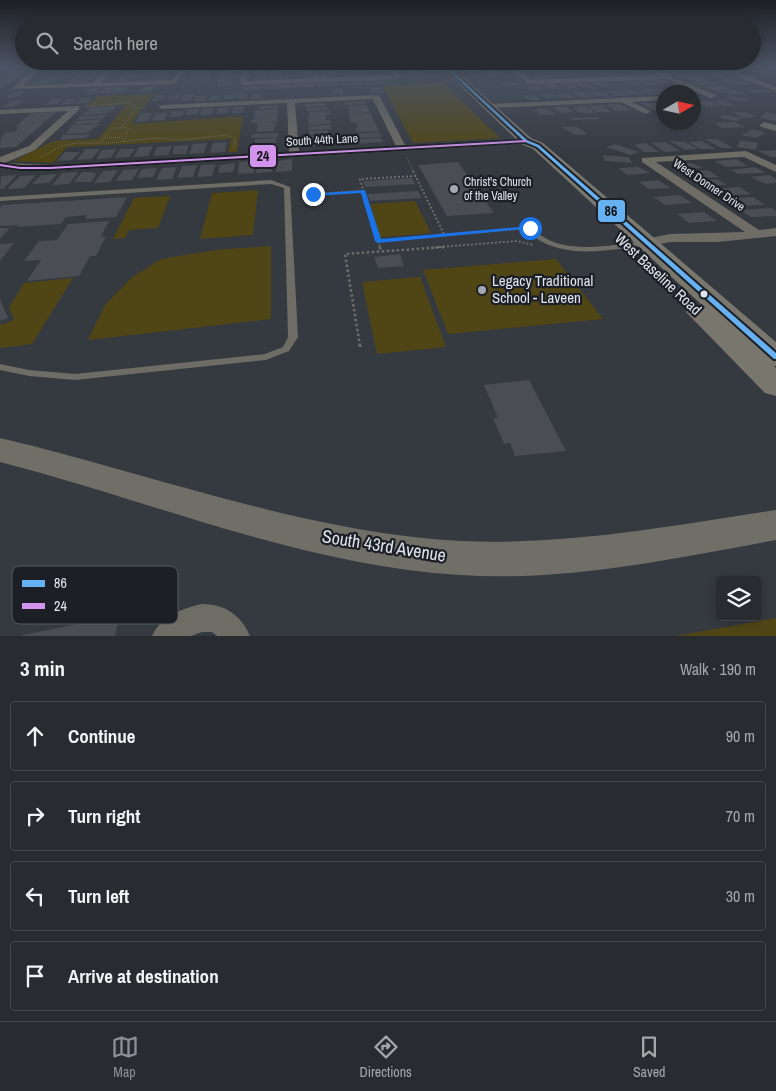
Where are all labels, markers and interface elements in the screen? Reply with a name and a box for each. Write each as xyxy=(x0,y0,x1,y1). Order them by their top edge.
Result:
search box xyxy=(15,15,761,70)
icon: search xyxy=(33,29,61,57)
text: Search here xyxy=(73,30,158,56)
north arrow xyxy=(656,85,701,130)
street label: South 44th Lane xyxy=(286,130,358,150)
line badge: 24 xyxy=(249,144,277,168)
text: 24 xyxy=(257,147,270,165)
street label: West Donner Drive xyxy=(670,155,748,215)
place label: Christ's Church of the Valley xyxy=(464,174,532,204)
route end xyxy=(302,183,325,206)
marker: Christ's Church of the Valley xyxy=(448,183,460,195)
line badge: 86 xyxy=(597,199,626,223)
text: 86 xyxy=(605,202,617,220)
route start xyxy=(519,217,542,240)
street label: West Baseline Road xyxy=(610,228,706,319)
place label: Legacy Traditional School - Laveen xyxy=(492,270,593,308)
marker: Legacy Traditional School - Laveen xyxy=(476,284,488,296)
unlabelled marker xyxy=(699,289,709,299)
street label: South 43rd Avenue xyxy=(320,523,448,568)
legend xyxy=(12,566,178,624)
text: 86 xyxy=(54,574,67,592)
map controls xyxy=(716,576,761,621)
button: layers xyxy=(716,576,761,621)
text: 24 xyxy=(54,597,67,615)
text: 3 min xyxy=(20,654,65,683)
text: Walk · 190 m xyxy=(680,658,756,680)
icon: ahead xyxy=(21,722,49,750)
text: Continue xyxy=(68,723,136,749)
text: 90 m xyxy=(726,725,755,747)
icon: right xyxy=(21,802,49,830)
text: Turn right xyxy=(68,803,140,829)
text: 70 m xyxy=(726,805,755,827)
icon: left xyxy=(21,882,49,910)
text: Turn left xyxy=(68,883,129,909)
text: 30 m xyxy=(726,885,755,907)
icon: arrive xyxy=(21,962,49,990)
text: Arrive at destination xyxy=(68,963,219,989)
tab: Map xyxy=(111,1033,139,1081)
tab: Directions xyxy=(360,1033,412,1081)
tab: Saved xyxy=(633,1033,665,1081)

